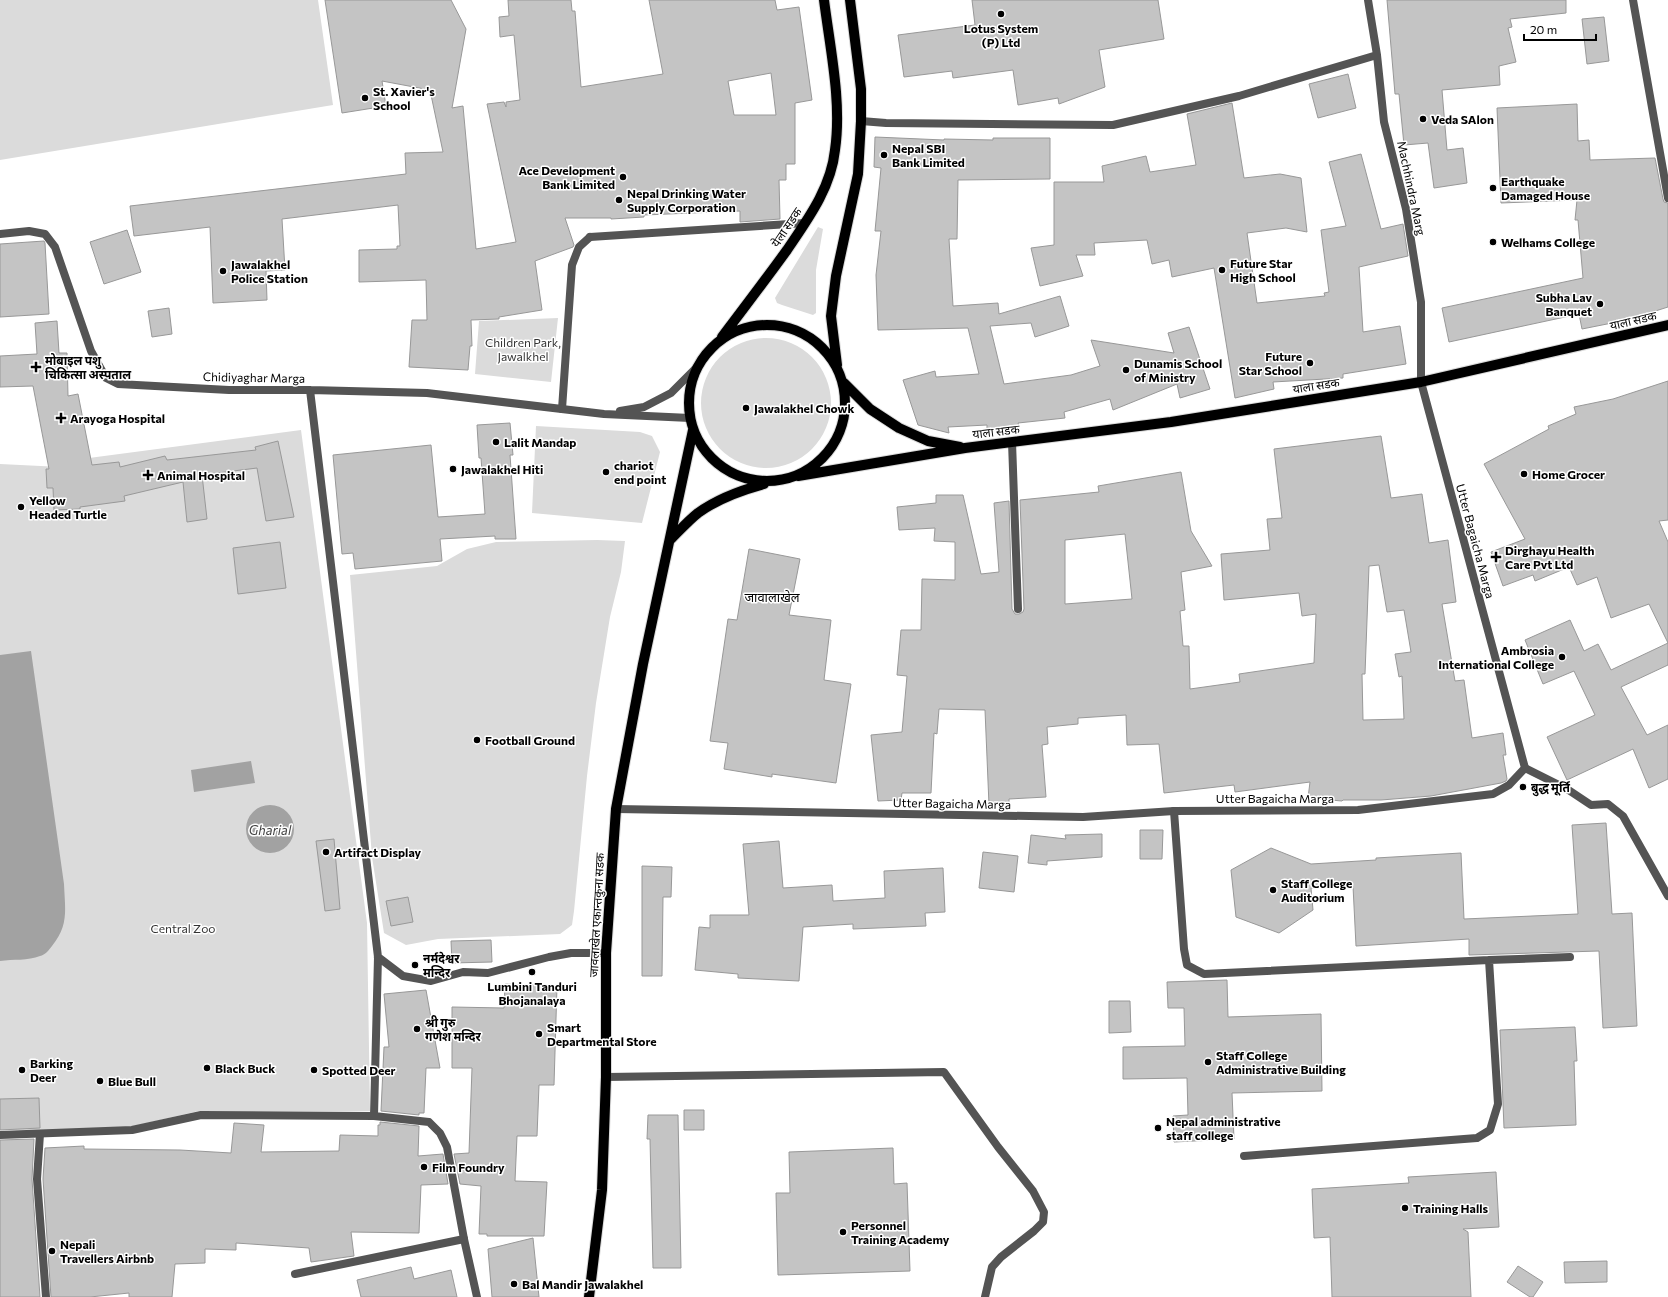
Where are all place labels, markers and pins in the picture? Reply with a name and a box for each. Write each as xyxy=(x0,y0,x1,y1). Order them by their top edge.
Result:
marker: Lotus System (P) Ltd xyxy=(996,9,1006,19)
place label: Lotus System (P) Ltd xyxy=(964,21,1038,49)
place label: St. Xavier's School xyxy=(373,84,435,112)
marker: St. Xavier's School xyxy=(360,93,370,103)
place label: Veda SAlon xyxy=(1431,112,1494,126)
marker: Veda SAlon xyxy=(1418,114,1428,124)
place label: Nepal SBI Bank Limited xyxy=(892,141,965,169)
marker: Nepal SBI Bank Limited xyxy=(879,150,889,160)
place label: Ace Development Bank Limited xyxy=(518,163,615,191)
marker: Ace Development Bank Limited xyxy=(618,172,628,182)
place label: Earthquake Damaged House xyxy=(1501,174,1590,202)
marker: Earthquake Damaged House xyxy=(1488,183,1498,193)
place label: Nepal Drinking Water Supply Corporation xyxy=(627,186,746,214)
marker: Nepal Drinking Water Supply Corporation xyxy=(614,195,624,205)
place label: Welhams College xyxy=(1501,235,1595,249)
marker: Welhams College xyxy=(1488,237,1498,247)
place label: Future Star High School xyxy=(1230,256,1296,284)
place label: Jawalakhel Police Station xyxy=(231,257,308,285)
marker: Future Star High School xyxy=(1217,265,1227,275)
marker: Jawalakhel Police Station xyxy=(218,266,228,276)
place label: Subha Lav Banquet xyxy=(1536,290,1592,318)
marker: Subha Lav Banquet xyxy=(1595,299,1605,309)
place label: Future Star School xyxy=(1239,349,1302,377)
place label: मोबाइल पशु चिकित्सा अस्पताल xyxy=(45,353,132,381)
place label: Dunamis School of Ministry xyxy=(1134,356,1222,384)
marker: Future Star School xyxy=(1305,358,1315,368)
marker: मोबाइल पशु चिकित्सा अस्पताल xyxy=(30,361,42,373)
marker: Dunamis School of Ministry xyxy=(1121,365,1131,375)
place label: Jawalakhel Chowk xyxy=(754,401,855,416)
marker: Jawalakhel Chowk xyxy=(741,403,751,413)
place label: Arayoga Hospital xyxy=(70,411,165,425)
marker: Arayoga Hospital xyxy=(55,412,67,424)
place label: Lalit Mandap xyxy=(504,435,576,449)
marker: Lalit Mandap xyxy=(491,437,501,447)
place label: chariot end point xyxy=(614,458,666,486)
place label: Jawalakhel Hiti xyxy=(461,462,543,477)
marker: Jawalakhel Hiti xyxy=(448,464,458,474)
marker: chariot end point xyxy=(601,467,611,477)
place label: Home Grocer xyxy=(1532,467,1605,481)
place label: Animal Hospital xyxy=(157,468,245,482)
marker: Animal Hospital xyxy=(142,469,154,481)
marker: Home Grocer xyxy=(1519,469,1529,479)
place label: Yellow Headed Turtle xyxy=(29,493,107,521)
marker: Yellow Headed Turtle xyxy=(16,502,26,512)
place label: Dirghayu Health Care Pvt Ltd xyxy=(1505,543,1595,571)
marker: Dirghayu Health Care Pvt Ltd xyxy=(1490,551,1502,563)
place label: Ambrosia International College xyxy=(1438,643,1554,671)
marker: Ambrosia International College xyxy=(1557,652,1567,662)
place label: Football Ground xyxy=(485,733,575,747)
marker: Football Ground xyxy=(472,735,482,745)
place label: बुद्ध मूर्ति xyxy=(1531,780,1571,797)
marker: बुद्ध मूर्ति xyxy=(1518,782,1528,792)
place label: Artifact Display xyxy=(334,845,422,859)
marker: Artifact Display xyxy=(321,847,331,857)
place label: Staff College Auditorium xyxy=(1281,876,1352,904)
marker: Staff College Auditorium xyxy=(1268,885,1278,895)
place label: नर्मदेश्वर मन्दिर xyxy=(423,951,460,979)
marker: नर्मदेश्वर मन्दिर xyxy=(410,960,420,970)
marker: Lumbini Tanduri Bhojanalaya xyxy=(527,967,537,977)
place label: Lumbini Tanduri Bhojanalaya xyxy=(487,979,577,1007)
place label: श्री गुरु गणेश मन्दिर xyxy=(425,1015,481,1043)
place label: Smart Departmental Store xyxy=(547,1020,657,1048)
marker: श्री गुरु गणेश मन्दिर xyxy=(412,1024,422,1034)
marker: Smart Departmental Store xyxy=(534,1029,544,1039)
place label: Staff College Administrative Building xyxy=(1216,1048,1346,1076)
place label: Barking Deer xyxy=(30,1056,73,1084)
marker: Staff College Administrative Building xyxy=(1203,1057,1213,1067)
place label: Black Buck xyxy=(215,1061,275,1075)
marker: Black Buck xyxy=(202,1063,212,1073)
place label: Spotted Deer xyxy=(322,1063,396,1077)
marker: Barking Deer xyxy=(17,1065,27,1075)
marker: Spotted Deer xyxy=(309,1065,319,1075)
place label: Blue Bull xyxy=(108,1074,156,1088)
marker: Blue Bull xyxy=(95,1076,105,1086)
place label: Nepal administrative staff college xyxy=(1166,1114,1280,1142)
marker: Nepal administrative staff college xyxy=(1153,1123,1163,1133)
place label: Film Foundry xyxy=(432,1160,505,1174)
marker: Film Foundry xyxy=(419,1162,429,1172)
place label: Training Halls xyxy=(1413,1201,1488,1215)
marker: Training Halls xyxy=(1400,1203,1410,1213)
place label: Personnel Training Academy xyxy=(851,1218,950,1246)
marker: Personnel Training Academy xyxy=(838,1227,848,1237)
place label: Nepali Travellers Airbnb xyxy=(60,1237,154,1265)
marker: Nepali Travellers Airbnb xyxy=(47,1246,57,1256)
place label: Bal Mandir Jawalakhel xyxy=(522,1277,643,1292)
marker: Bal Mandir Jawalakhel xyxy=(509,1279,519,1289)

